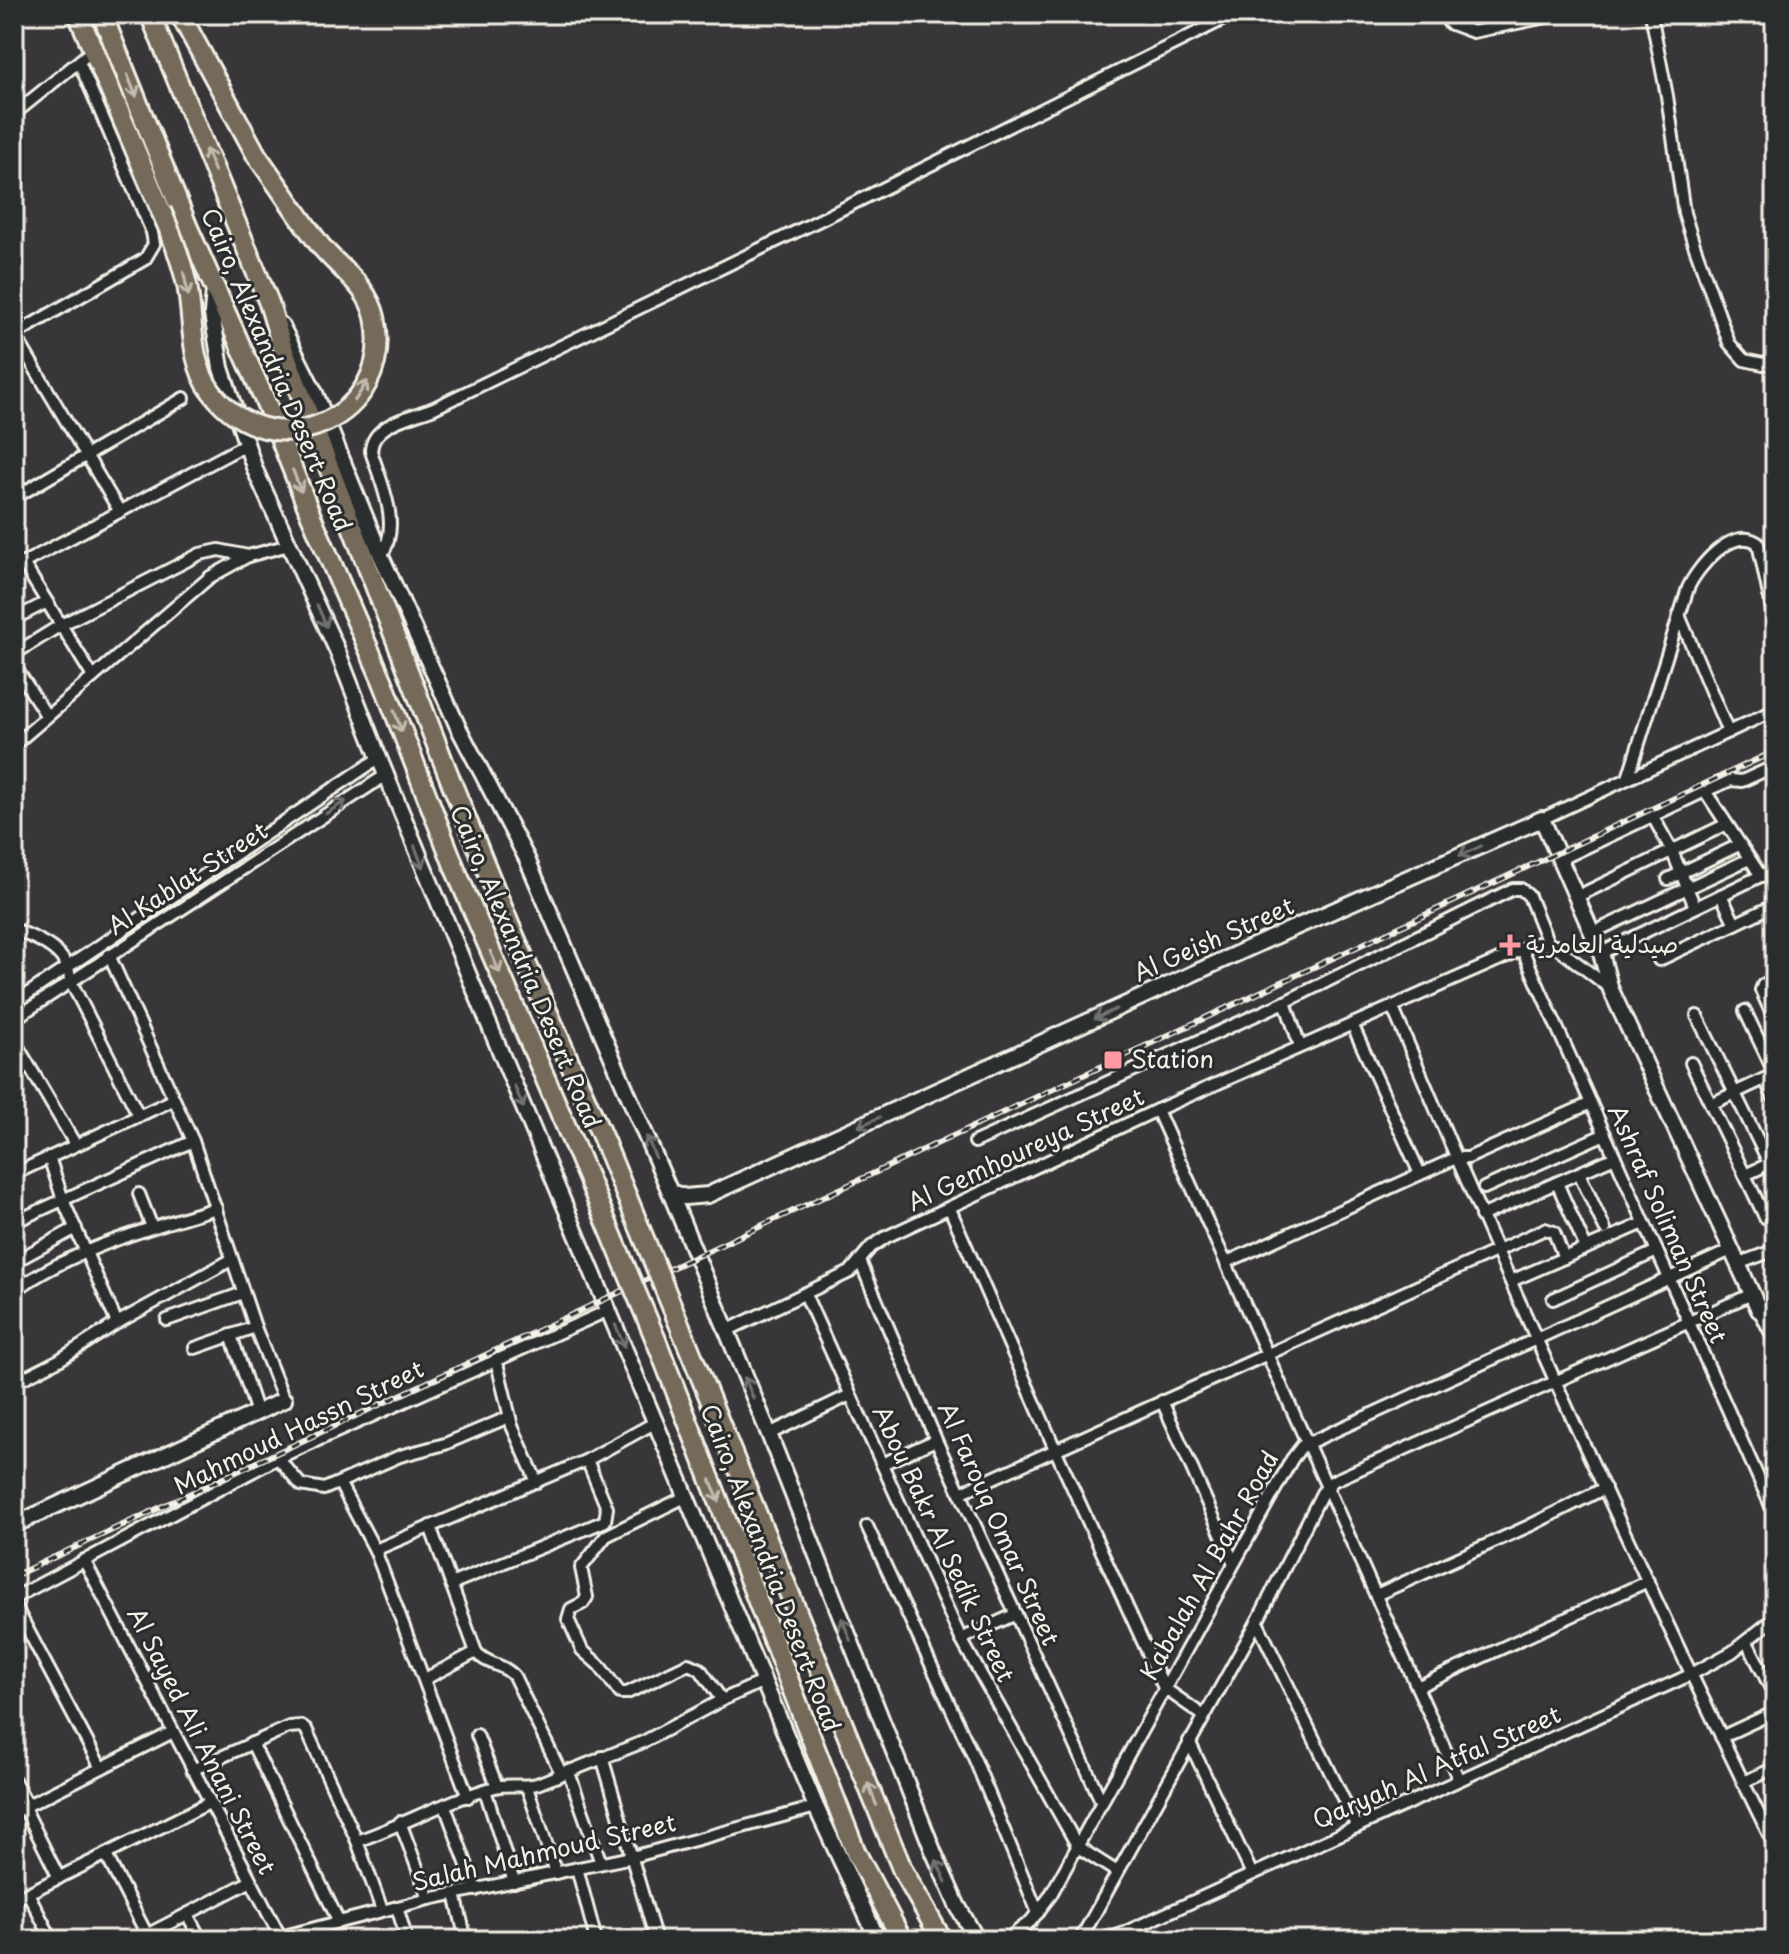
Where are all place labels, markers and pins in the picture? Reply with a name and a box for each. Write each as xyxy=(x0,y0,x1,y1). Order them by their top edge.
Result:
place label: صيدلية العامرية xyxy=(1526,925,1678,961)
marker: صيدلية العامرية xyxy=(1501,936,1519,954)
place label: Station xyxy=(1131,1040,1214,1076)
marker: Station xyxy=(1102,1049,1124,1071)

